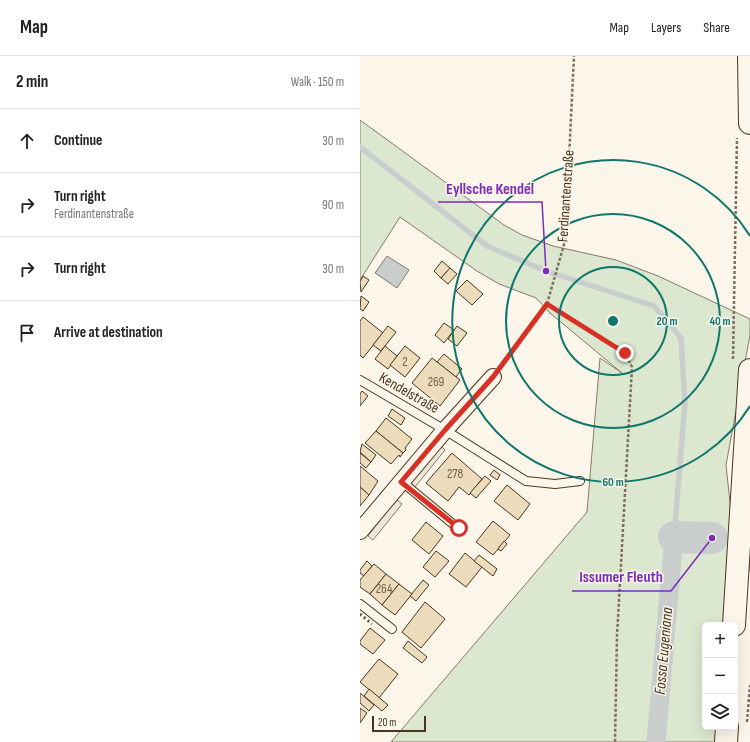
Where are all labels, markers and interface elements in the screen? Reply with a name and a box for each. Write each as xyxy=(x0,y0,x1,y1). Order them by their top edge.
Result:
text: Map xyxy=(20,16,48,39)
text: Map xyxy=(609,19,629,36)
text: Layers xyxy=(651,19,681,36)
text: Share xyxy=(703,19,730,36)
text: 2 min xyxy=(16,72,48,92)
text: Walk · 150 m xyxy=(291,74,344,90)
icon: ahead xyxy=(16,130,38,152)
text: Continue xyxy=(54,131,103,150)
text: 30 m xyxy=(322,133,344,149)
street label: Ferdinantenstraße xyxy=(553,149,579,243)
callout: Eyllsche Kendel xyxy=(438,174,542,202)
text: Eyllsche Kendel xyxy=(446,180,534,199)
text: Turn right xyxy=(54,187,106,206)
icon: right xyxy=(16,194,38,216)
text: 90 m xyxy=(322,197,344,213)
text: Ferdinantenstraße xyxy=(54,206,134,222)
icon: right xyxy=(16,258,38,280)
text: Turn right xyxy=(54,259,106,278)
text: 30 m xyxy=(322,261,344,277)
centre of rings xyxy=(606,314,620,328)
text: 20 m xyxy=(657,314,677,329)
text: 40 m xyxy=(709,314,731,329)
icon: arrive xyxy=(16,322,38,344)
text: Arrive at destination xyxy=(54,323,163,342)
route end xyxy=(616,344,634,362)
house number: 2 xyxy=(402,354,408,370)
street label: Kendelstraße xyxy=(376,368,442,418)
house number: 269 xyxy=(428,374,445,390)
house number: 278 xyxy=(447,466,463,482)
text: 60 m xyxy=(602,475,624,490)
route start xyxy=(450,519,468,537)
callout: Issumer Fleuth xyxy=(572,563,671,591)
text: Issumer Fleuth xyxy=(579,568,663,587)
house number: 264 xyxy=(376,581,393,597)
water label: Fossa Eugeniana xyxy=(651,606,677,695)
map controls xyxy=(702,622,738,730)
button: + xyxy=(702,622,738,658)
button: − xyxy=(702,658,738,694)
button: layers xyxy=(702,694,738,730)
scale bar xyxy=(372,714,426,733)
text: 20 m xyxy=(378,716,396,729)

